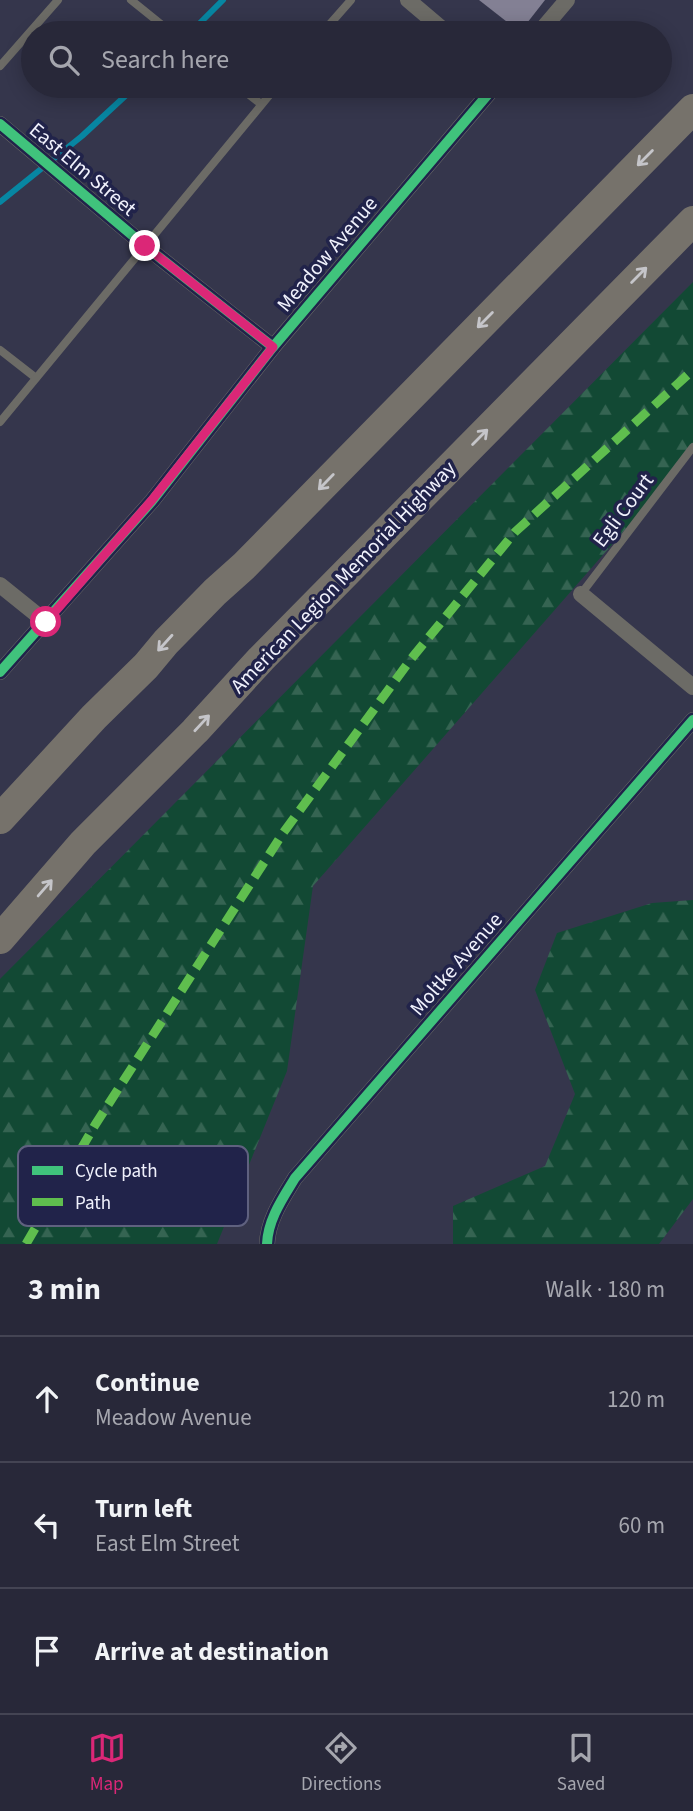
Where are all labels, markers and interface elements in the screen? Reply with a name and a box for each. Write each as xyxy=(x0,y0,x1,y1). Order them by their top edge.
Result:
search box xyxy=(21,21,672,98)
icon: search xyxy=(45,41,83,79)
text: Search here xyxy=(101,41,229,78)
street label: East Elm Street xyxy=(23,115,143,223)
one-way arrow xyxy=(637,149,654,166)
street label: Meadow Avenue xyxy=(270,190,384,318)
route end xyxy=(129,230,160,261)
one-way arrow xyxy=(631,267,648,284)
one-way arrow xyxy=(477,311,494,328)
one-way arrow xyxy=(471,429,488,446)
street label: American Legion Memorial Highway xyxy=(223,454,463,700)
street label: Egli Court xyxy=(585,467,661,553)
one-way arrow xyxy=(318,473,335,490)
route start xyxy=(30,606,61,637)
one-way arrow xyxy=(157,634,174,651)
one-way arrow xyxy=(193,715,210,732)
one-way arrow xyxy=(37,879,53,897)
street label: Moltke Avenue xyxy=(403,906,509,1022)
legend xyxy=(18,1146,248,1226)
text: Cycle path xyxy=(75,1158,157,1185)
text: Path xyxy=(75,1190,111,1217)
text: 3 min xyxy=(28,1268,101,1311)
text: Walk · 180 m xyxy=(546,1273,665,1306)
text: Continue xyxy=(95,1364,200,1401)
icon: ahead xyxy=(28,1380,66,1418)
text: 120 m xyxy=(607,1383,665,1416)
text: Meadow Avenue xyxy=(95,1401,252,1434)
text: Turn left xyxy=(95,1490,192,1527)
icon: left xyxy=(28,1506,66,1544)
text: 60 m xyxy=(618,1509,665,1542)
text: East Elm Street xyxy=(95,1527,240,1560)
icon: arrive xyxy=(28,1632,66,1670)
text: Arrive at destination xyxy=(95,1633,329,1670)
tab: Map xyxy=(88,1729,126,1798)
tab: Directions xyxy=(301,1729,381,1798)
tab: Saved xyxy=(557,1729,605,1798)

